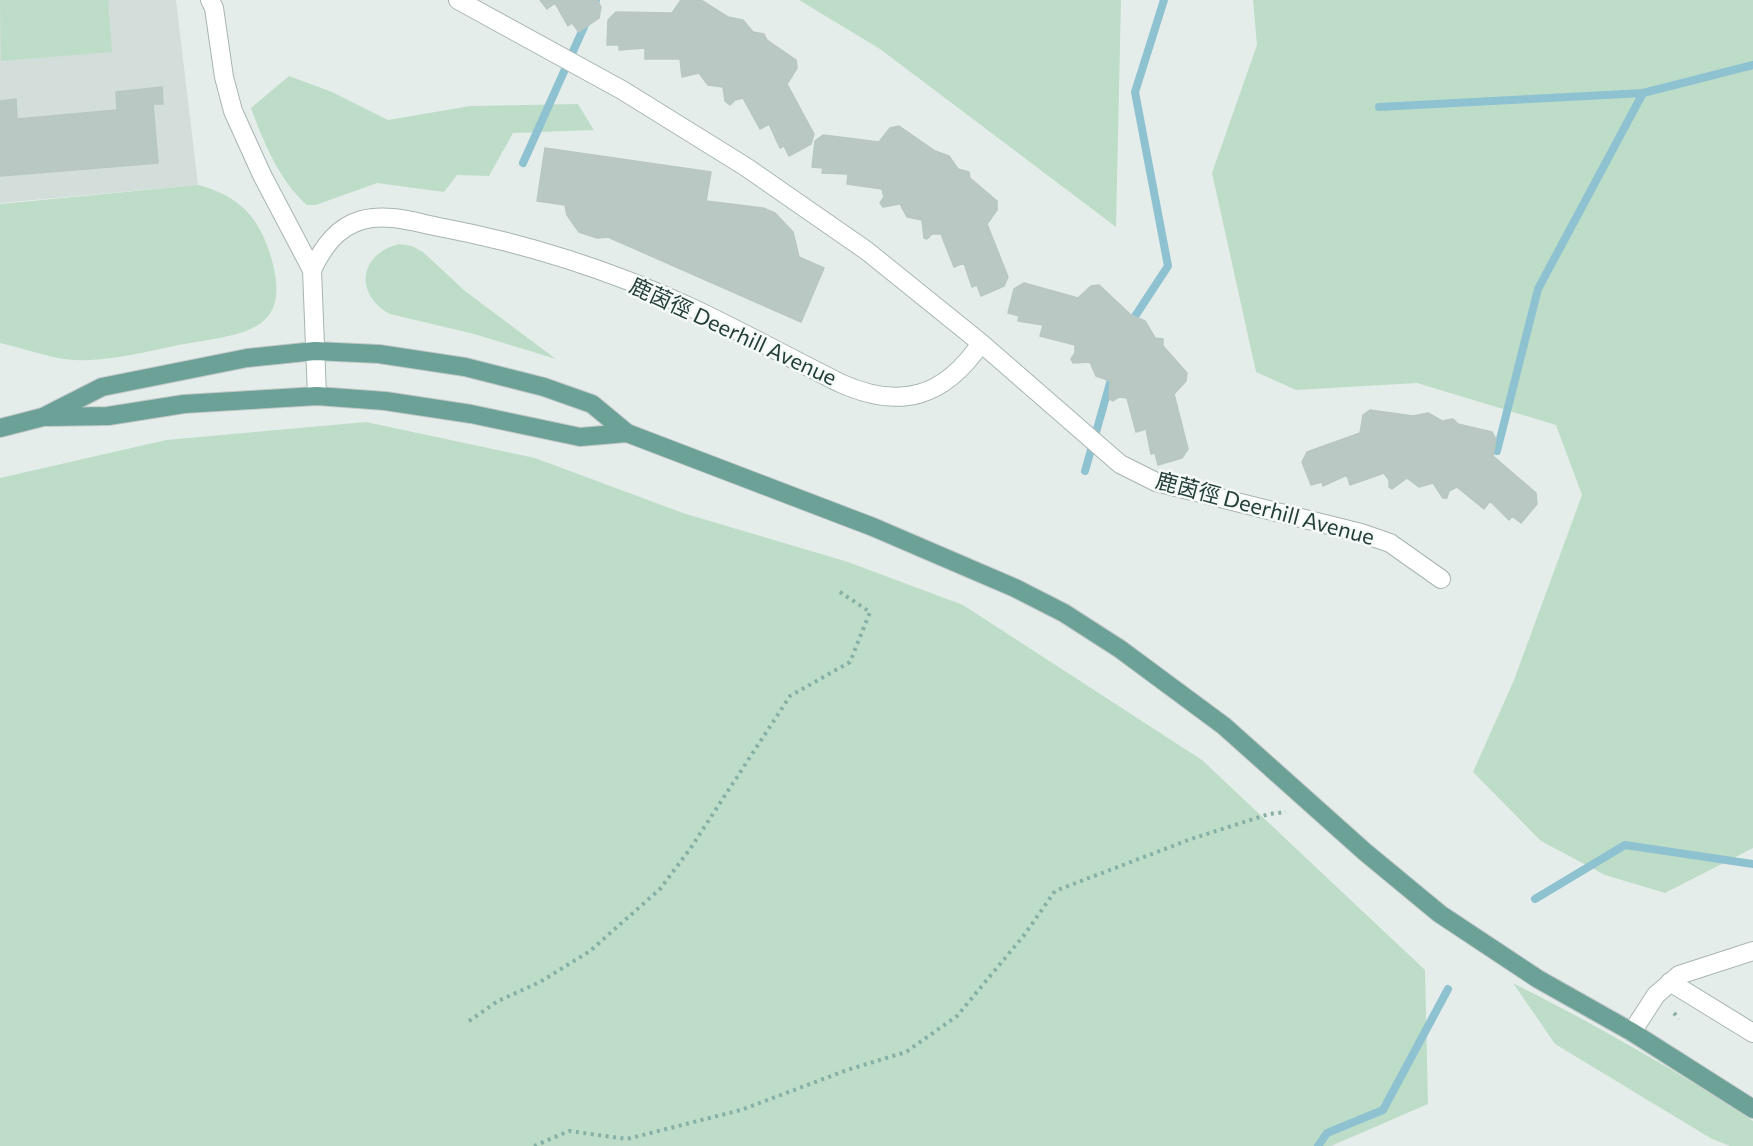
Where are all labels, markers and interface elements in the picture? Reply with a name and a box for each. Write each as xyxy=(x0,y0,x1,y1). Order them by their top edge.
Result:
street label: 鹿茵徑 Deerhill Avenue xyxy=(625,272,841,392)
street label: 鹿茵徑 Deerhill Avenue xyxy=(1153,467,1377,551)

